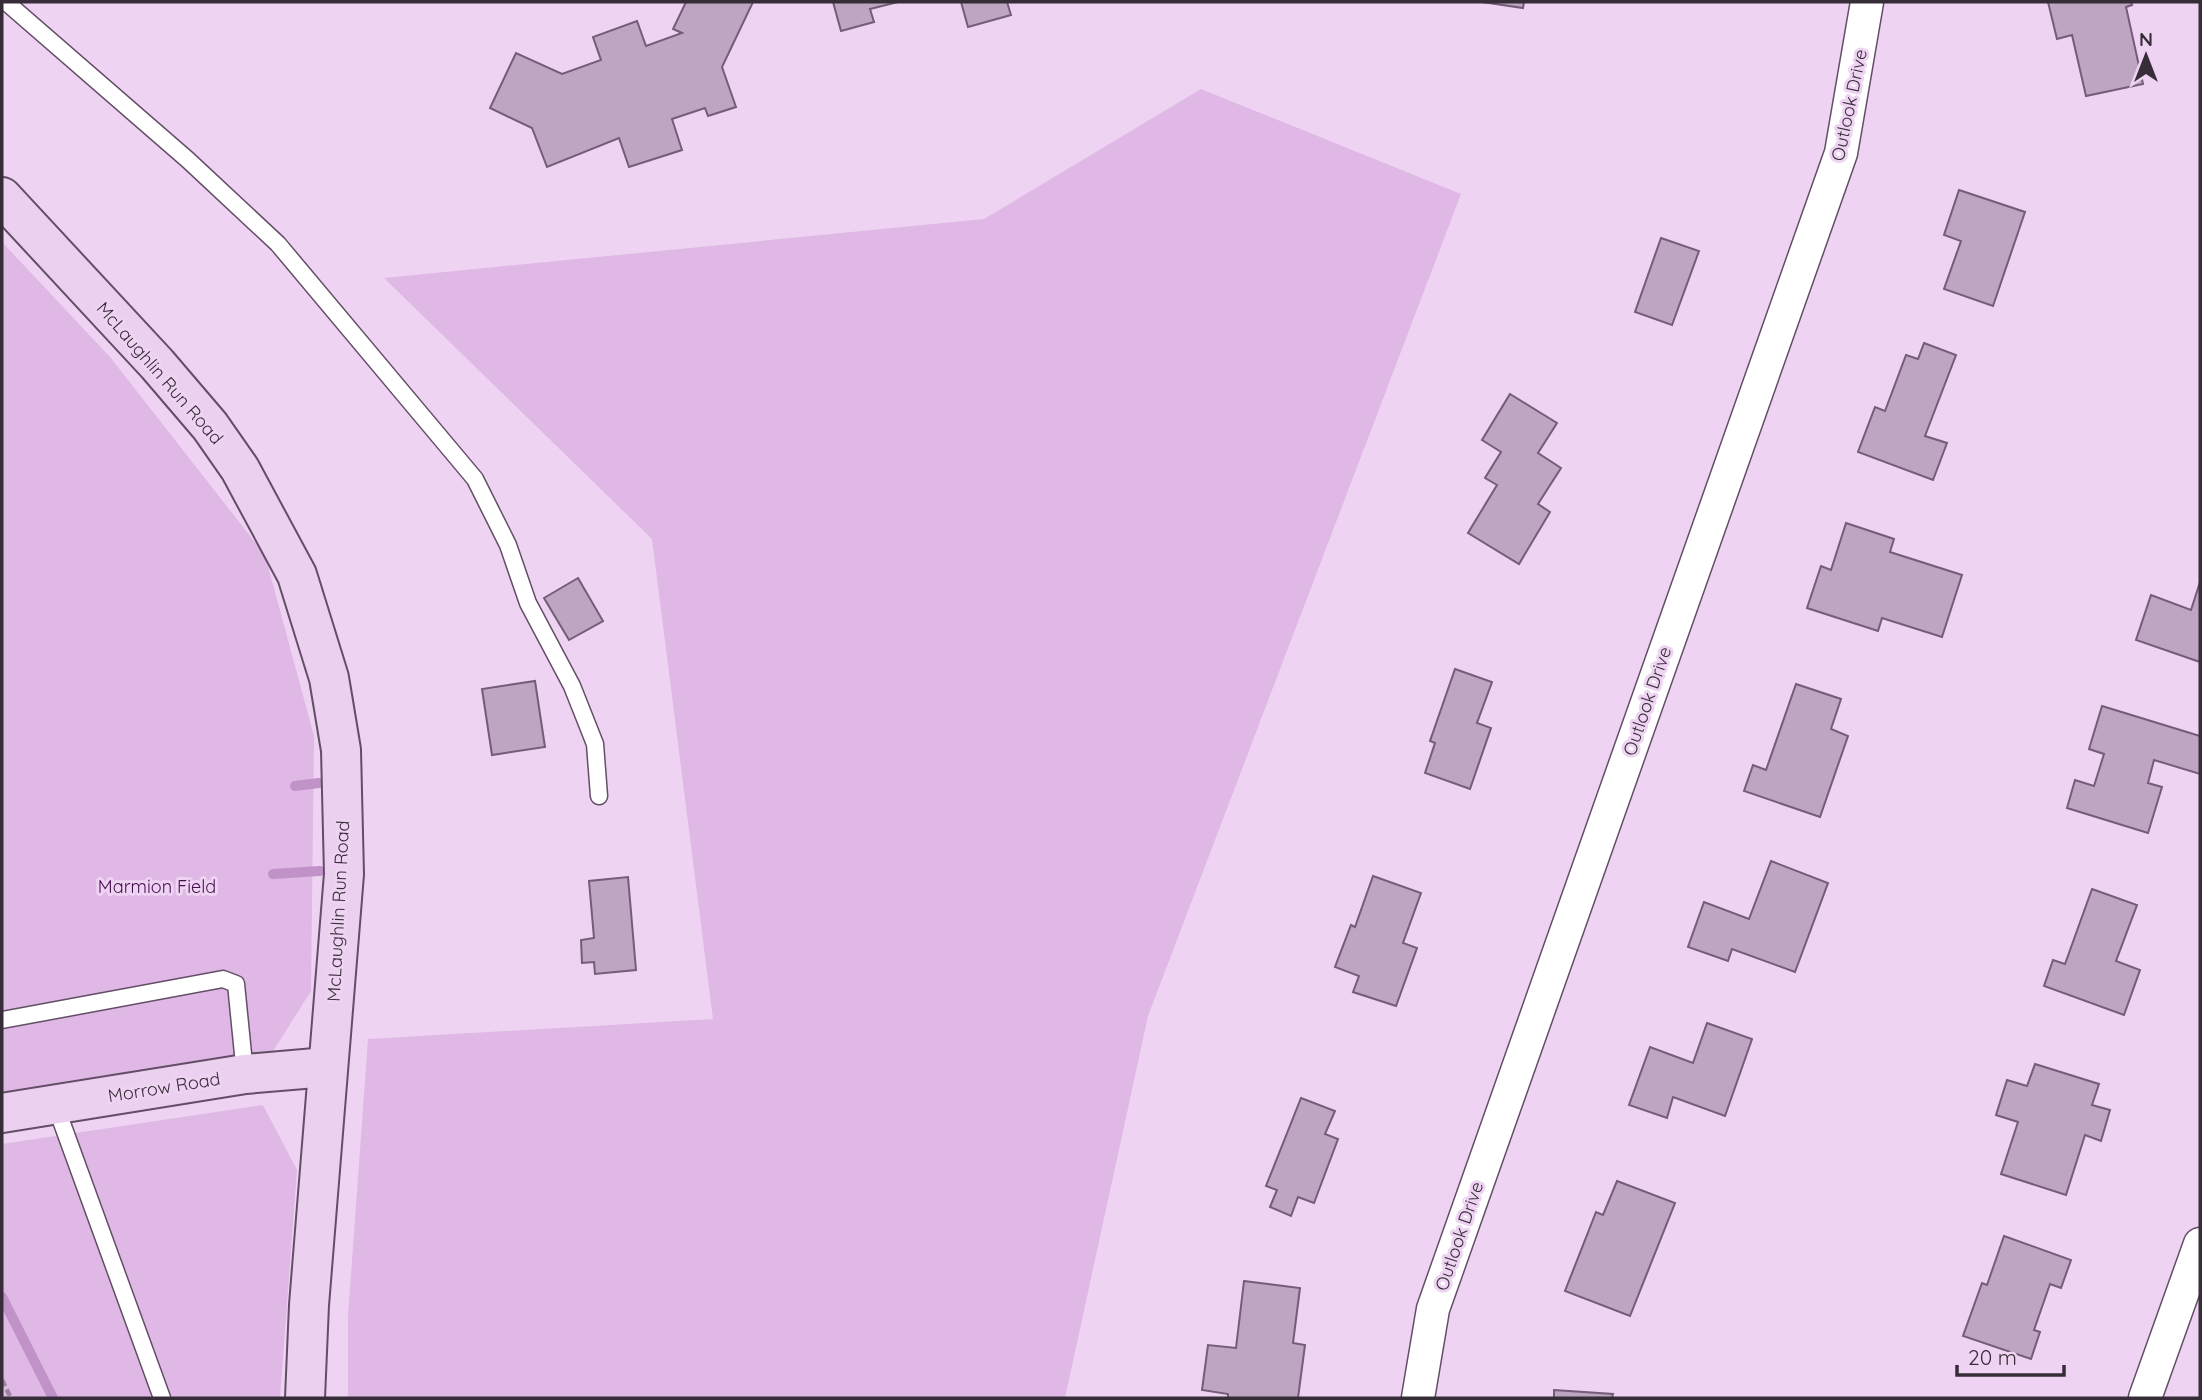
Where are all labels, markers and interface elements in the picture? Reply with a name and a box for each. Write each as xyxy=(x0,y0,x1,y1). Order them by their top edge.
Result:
north arrow xyxy=(2111,21,2181,91)
text: N xyxy=(2139,27,2153,51)
street label: Outlook Drive xyxy=(1826,47,1872,163)
street label: McLaughlin Run Road xyxy=(92,297,228,449)
street label: Outlook Drive xyxy=(1618,643,1676,759)
street label: McLaughlin Run Road xyxy=(322,820,354,1002)
park label: Marmion Field xyxy=(98,875,216,898)
street label: Morrow Road xyxy=(106,1067,222,1107)
street label: Outlook Drive xyxy=(1430,1178,1488,1294)
scale bar xyxy=(1957,1334,2064,1378)
text: 20 m xyxy=(1968,1344,2017,1370)

